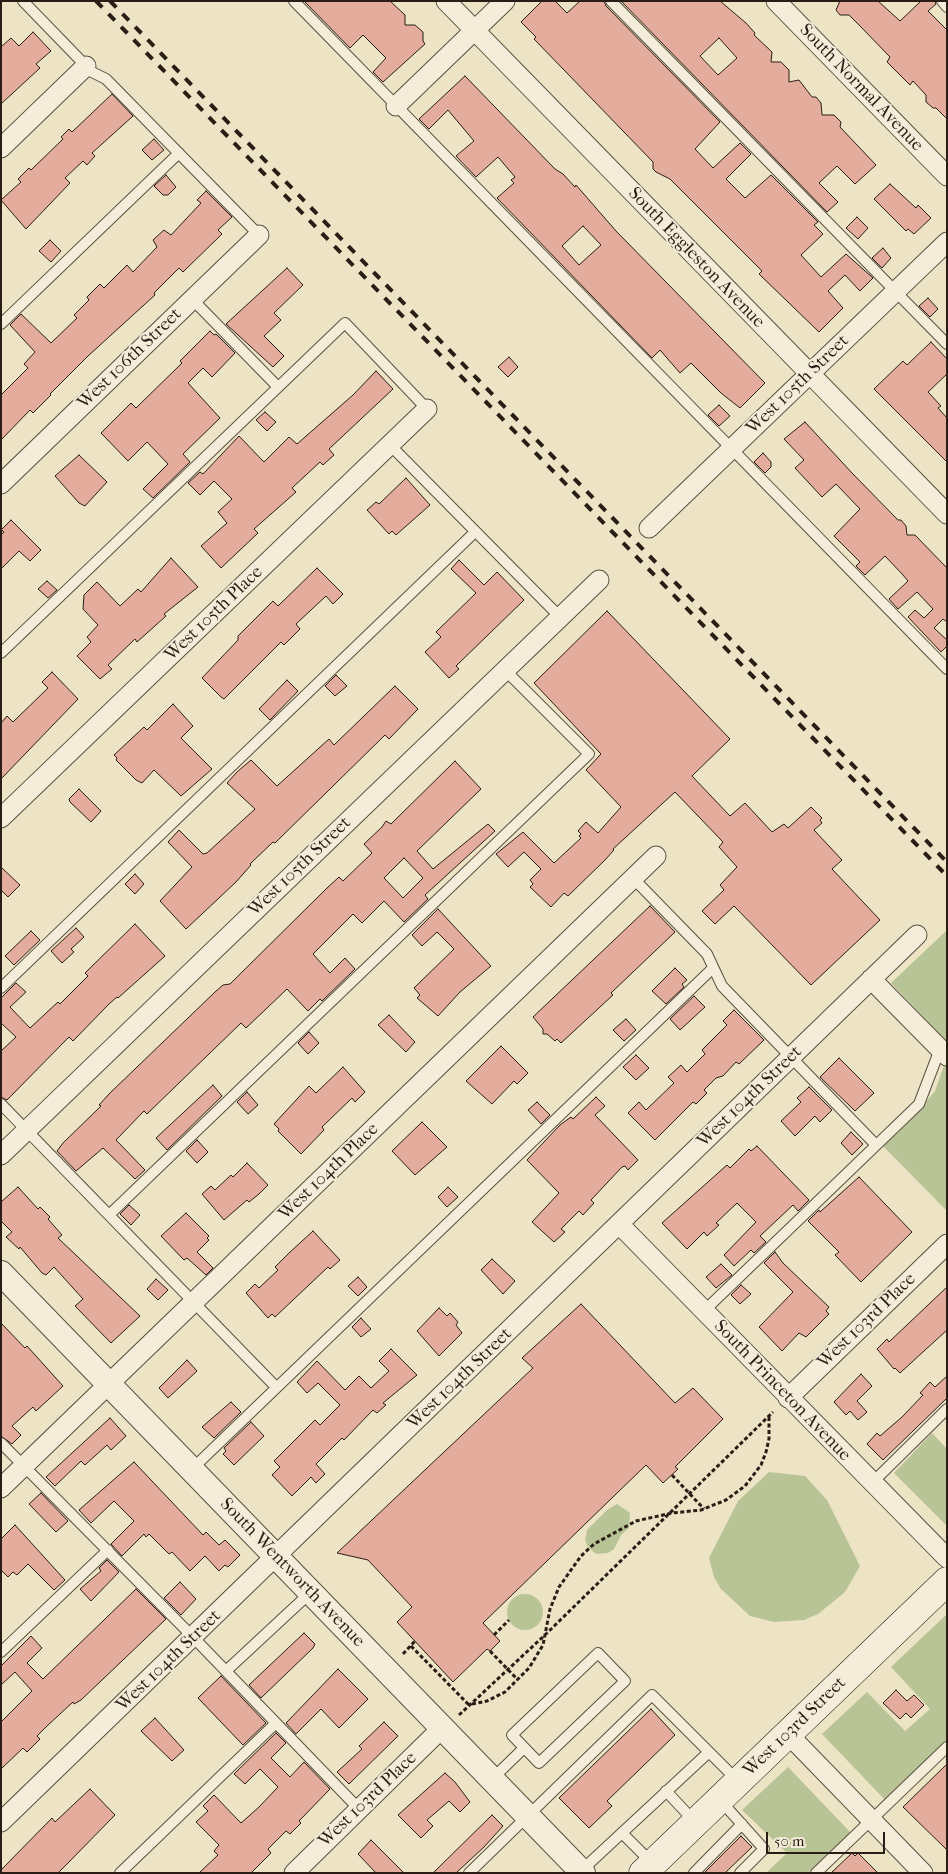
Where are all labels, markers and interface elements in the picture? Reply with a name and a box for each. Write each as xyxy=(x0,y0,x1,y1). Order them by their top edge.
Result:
street label: South Normal Avenue xyxy=(795,20,927,156)
street label: South Eggleston Avenue xyxy=(623,183,769,333)
street label: West 106th Street xyxy=(74,304,186,414)
street label: West 105th Street xyxy=(742,331,854,439)
street label: West 105th Place xyxy=(161,562,267,666)
street label: West 105th Street xyxy=(244,813,356,921)
street label: West 104th Street xyxy=(693,1042,807,1152)
street label: West 104th Place xyxy=(275,1119,383,1225)
street label: West 103rd Place xyxy=(813,1269,921,1373)
street label: South Princeton Avenue xyxy=(709,1316,855,1466)
street label: West 104th Street xyxy=(403,1324,517,1434)
street label: South Wentworth Avenue xyxy=(215,1494,369,1652)
street label: West 104th Street xyxy=(112,1606,226,1716)
street label: West 103rd Street xyxy=(739,1673,851,1781)
street label: West 103rd Place xyxy=(314,1748,422,1852)
scale bar xyxy=(768,1822,887,1854)
text: 50 m xyxy=(774,1832,804,1850)

